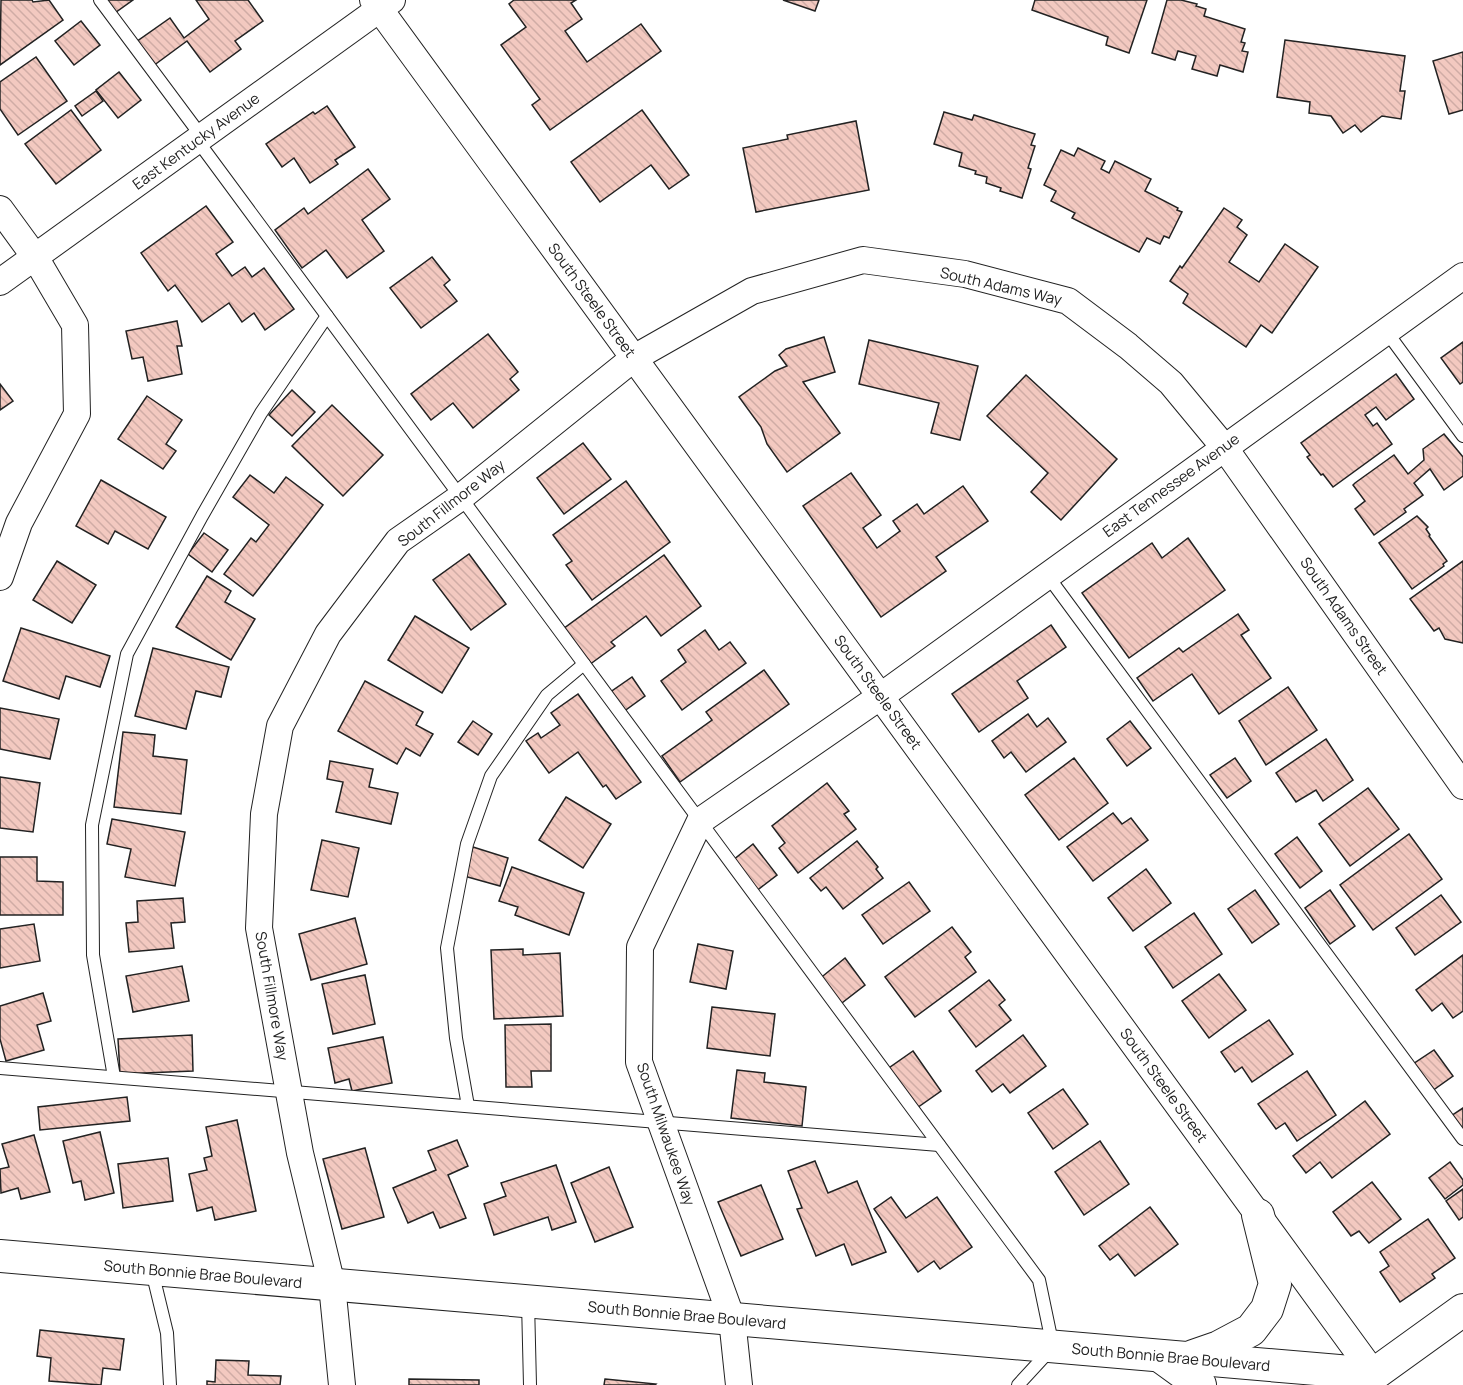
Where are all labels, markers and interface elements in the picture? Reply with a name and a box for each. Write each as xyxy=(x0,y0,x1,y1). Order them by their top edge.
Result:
street label: East Kentucky Avenue xyxy=(128,88,264,194)
street label: South Steele Street xyxy=(543,239,641,361)
street label: South Adams Way xyxy=(938,262,1064,310)
street label: East Tennessee Avenue xyxy=(1098,428,1244,542)
street label: South Fillmore Way xyxy=(393,454,509,552)
street label: South Adams Street xyxy=(1295,553,1393,679)
street label: South Steele Street xyxy=(829,631,927,753)
street label: South Fillmore Way xyxy=(250,930,294,1062)
street label: South Steele Street xyxy=(1115,1024,1213,1146)
street label: South Milwaukee Way xyxy=(632,1060,700,1208)
street label: South Bonnie Brae Boulevard xyxy=(103,1255,303,1293)
street label: South Bonnie Brae Boulevard xyxy=(587,1296,787,1334)
street label: South Bonnie Brae Boulevard xyxy=(1071,1338,1271,1376)

